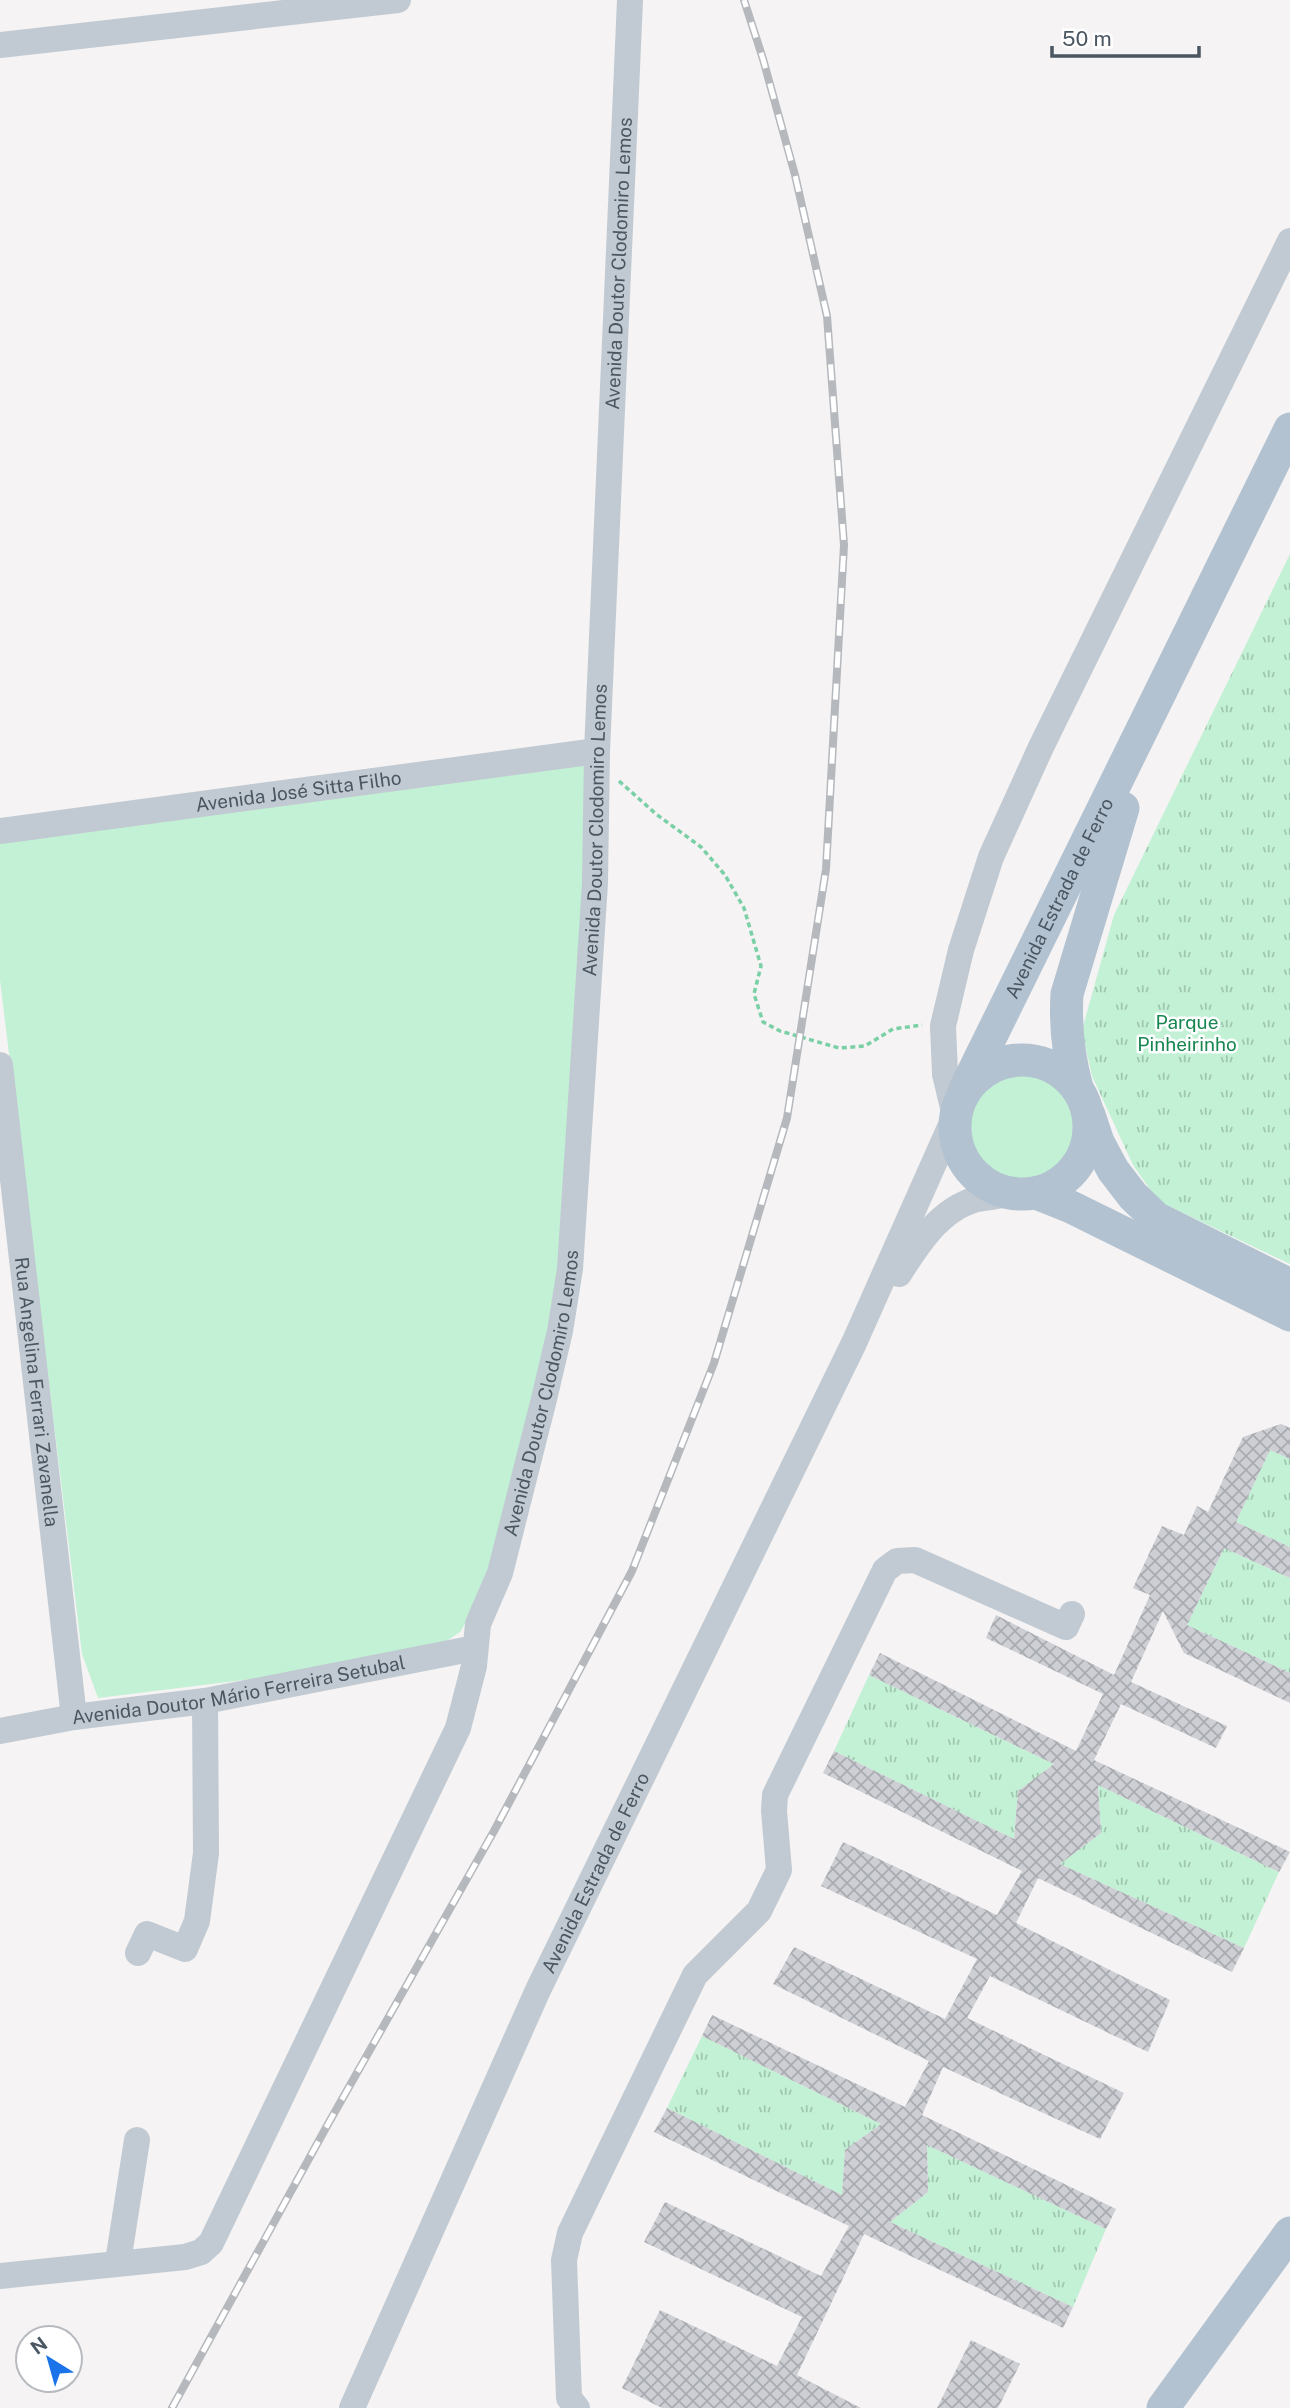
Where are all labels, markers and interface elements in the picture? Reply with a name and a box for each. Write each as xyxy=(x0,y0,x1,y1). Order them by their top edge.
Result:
scale bar xyxy=(1052,14,1199,58)
text: 50 m xyxy=(1062,26,1112,51)
street label: Avenida Doutor Clodomiro Lemos xyxy=(601,117,636,410)
street label: Avenida Doutor Clodomiro Lemos xyxy=(578,683,611,977)
street label: Avenida José Sitta Filho xyxy=(194,766,403,816)
street label: Avenida Estrada de Ferro xyxy=(1000,794,1118,1002)
park label: Parque Pinheirinho xyxy=(1137,1011,1237,1055)
street label: Avenida Doutor Clodomiro Lemos xyxy=(499,1249,582,1538)
street label: Rua Angelina Ferrari Zavanella xyxy=(11,1256,63,1528)
street label: Avenida Doutor Mário Ferreira Setubal xyxy=(71,1651,407,1728)
street label: Avenida Estrada de Ferro xyxy=(537,1769,654,1977)
north arrow xyxy=(14,2324,84,2394)
text: N xyxy=(26,2332,51,2359)

